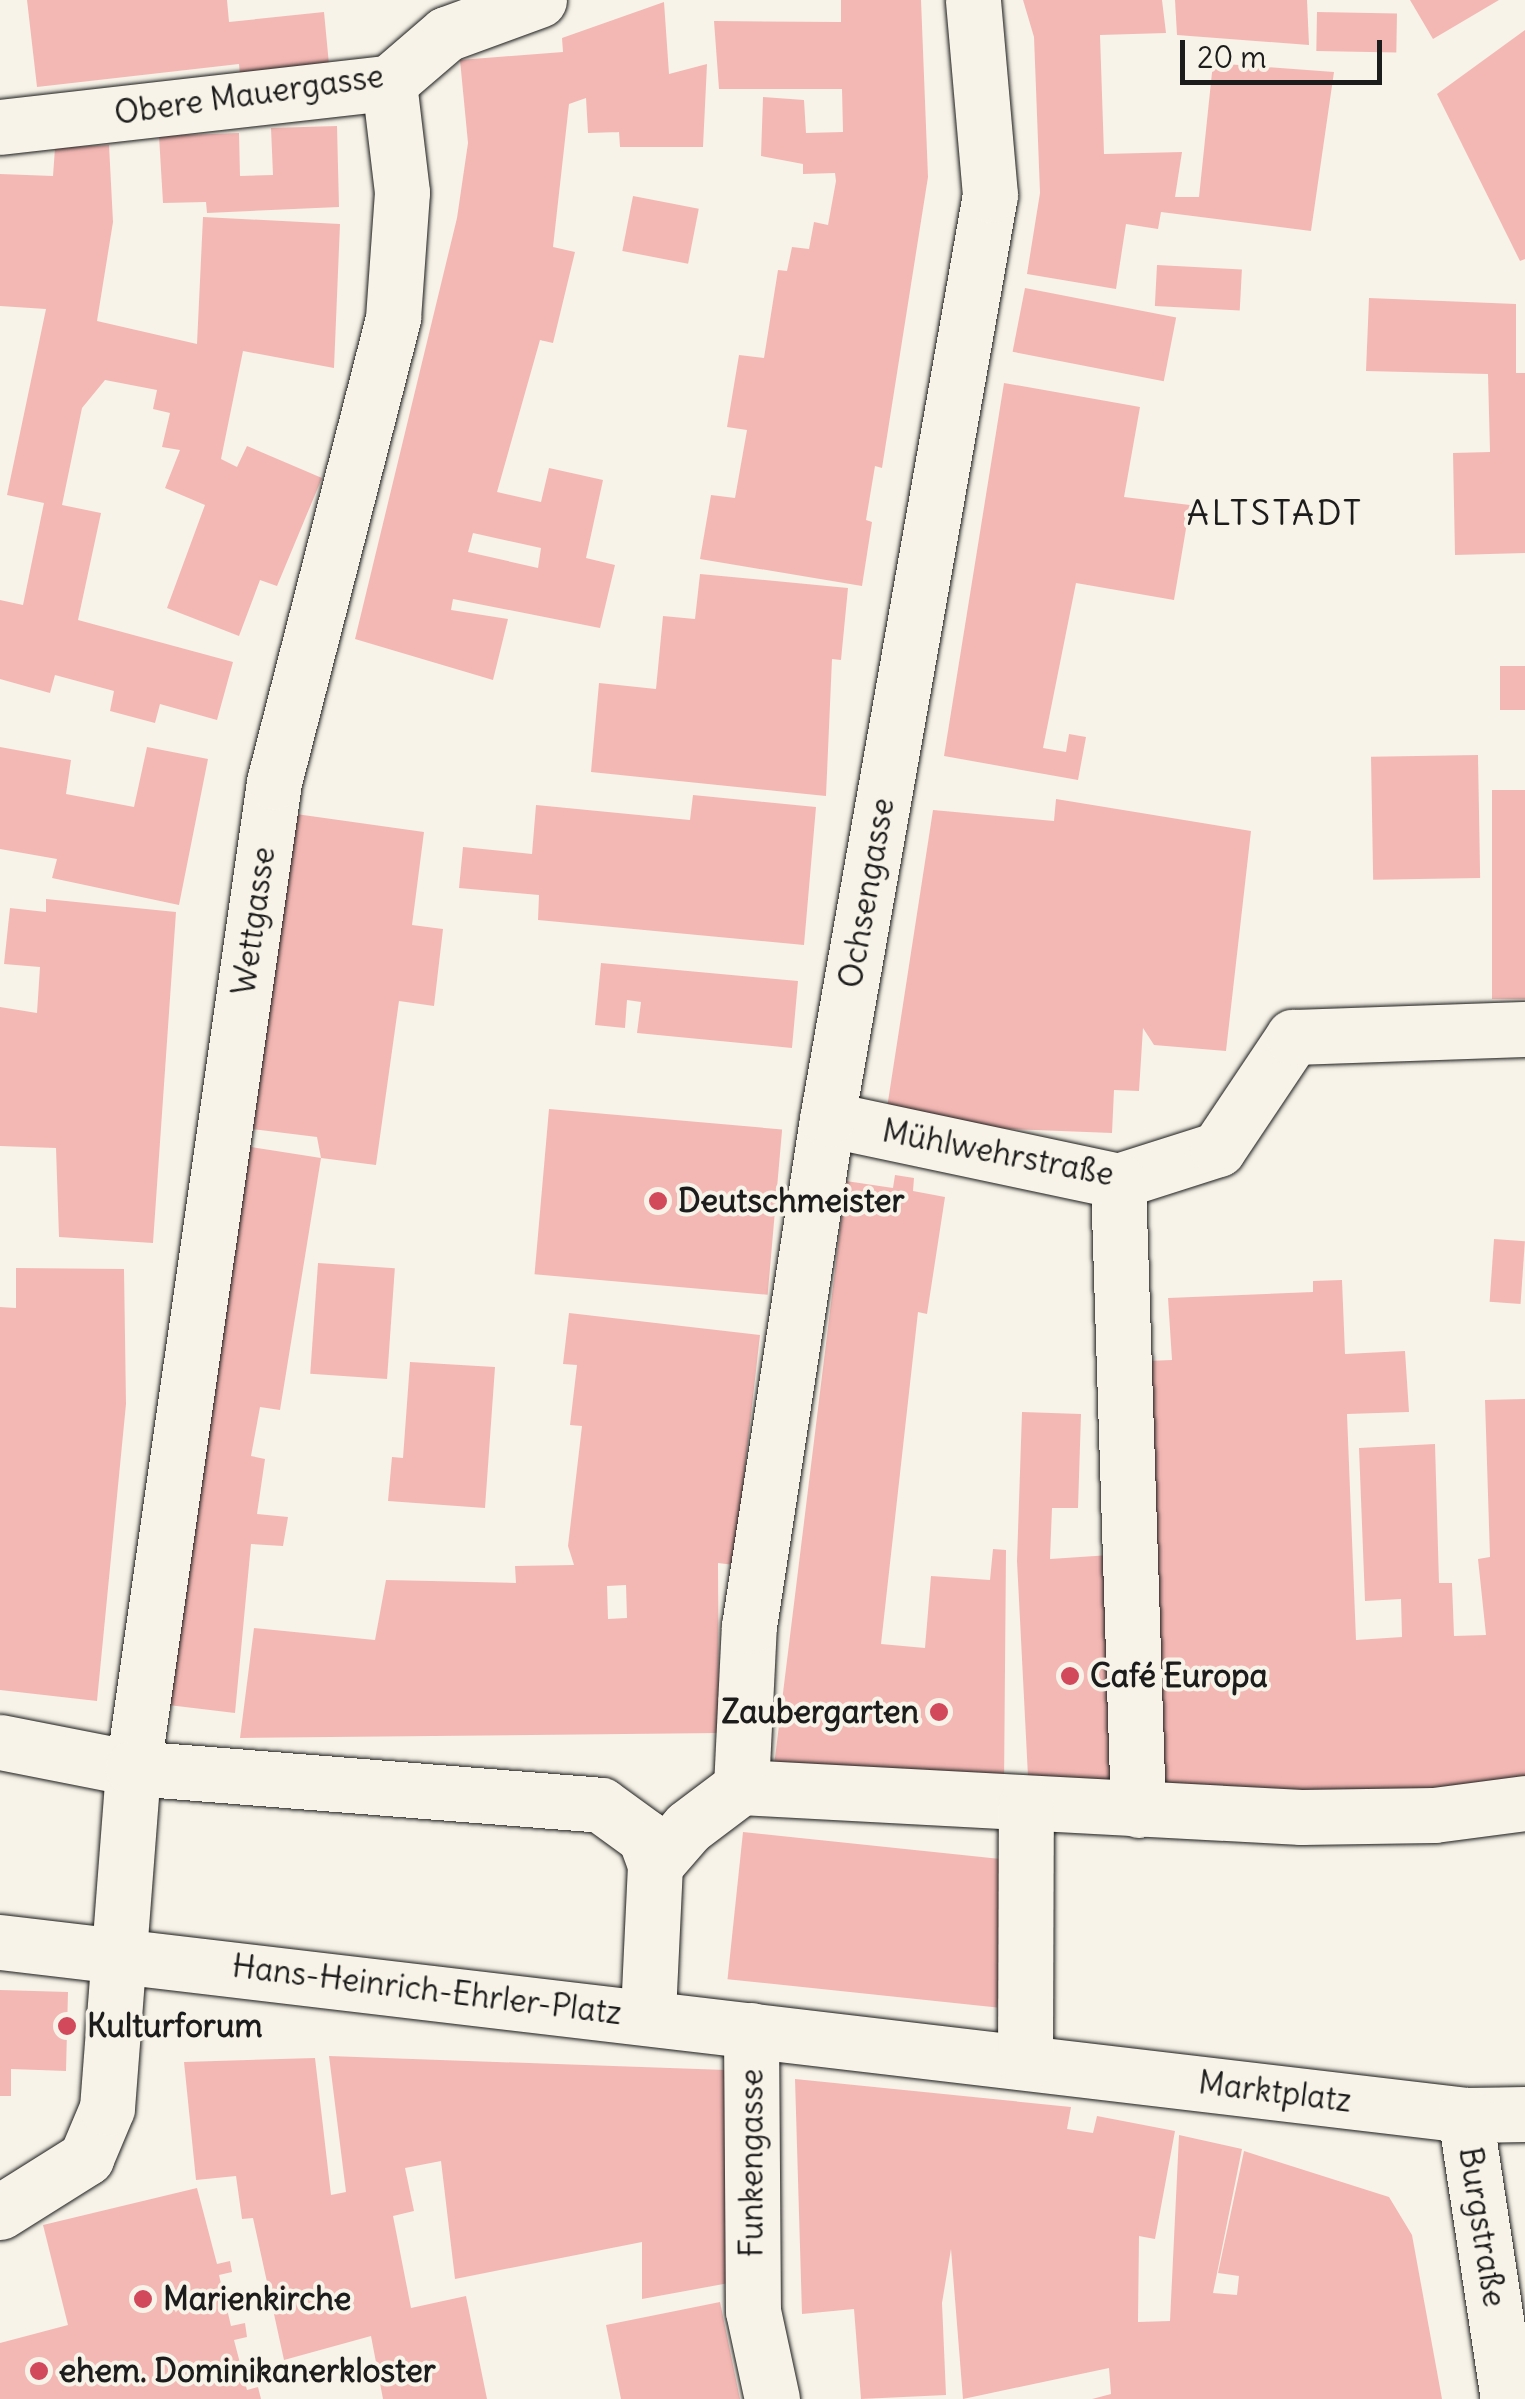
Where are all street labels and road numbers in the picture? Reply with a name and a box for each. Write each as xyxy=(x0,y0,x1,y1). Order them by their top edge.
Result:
street label: Obere Mauergasse xyxy=(112,57,386,133)
street label: Ochsengasse xyxy=(831,795,903,991)
street label: Wettgasse xyxy=(225,844,283,998)
street label: Mühlwehrstraße xyxy=(879,1112,1117,1194)
street label: Hans-Heinrich-Ehrler-Platz xyxy=(230,1947,624,2033)
street label: Marktplatz xyxy=(1196,2064,1354,2120)
street label: Funkengasse xyxy=(733,2069,771,2257)
street label: Burgstraße xyxy=(1450,2144,1514,2310)

